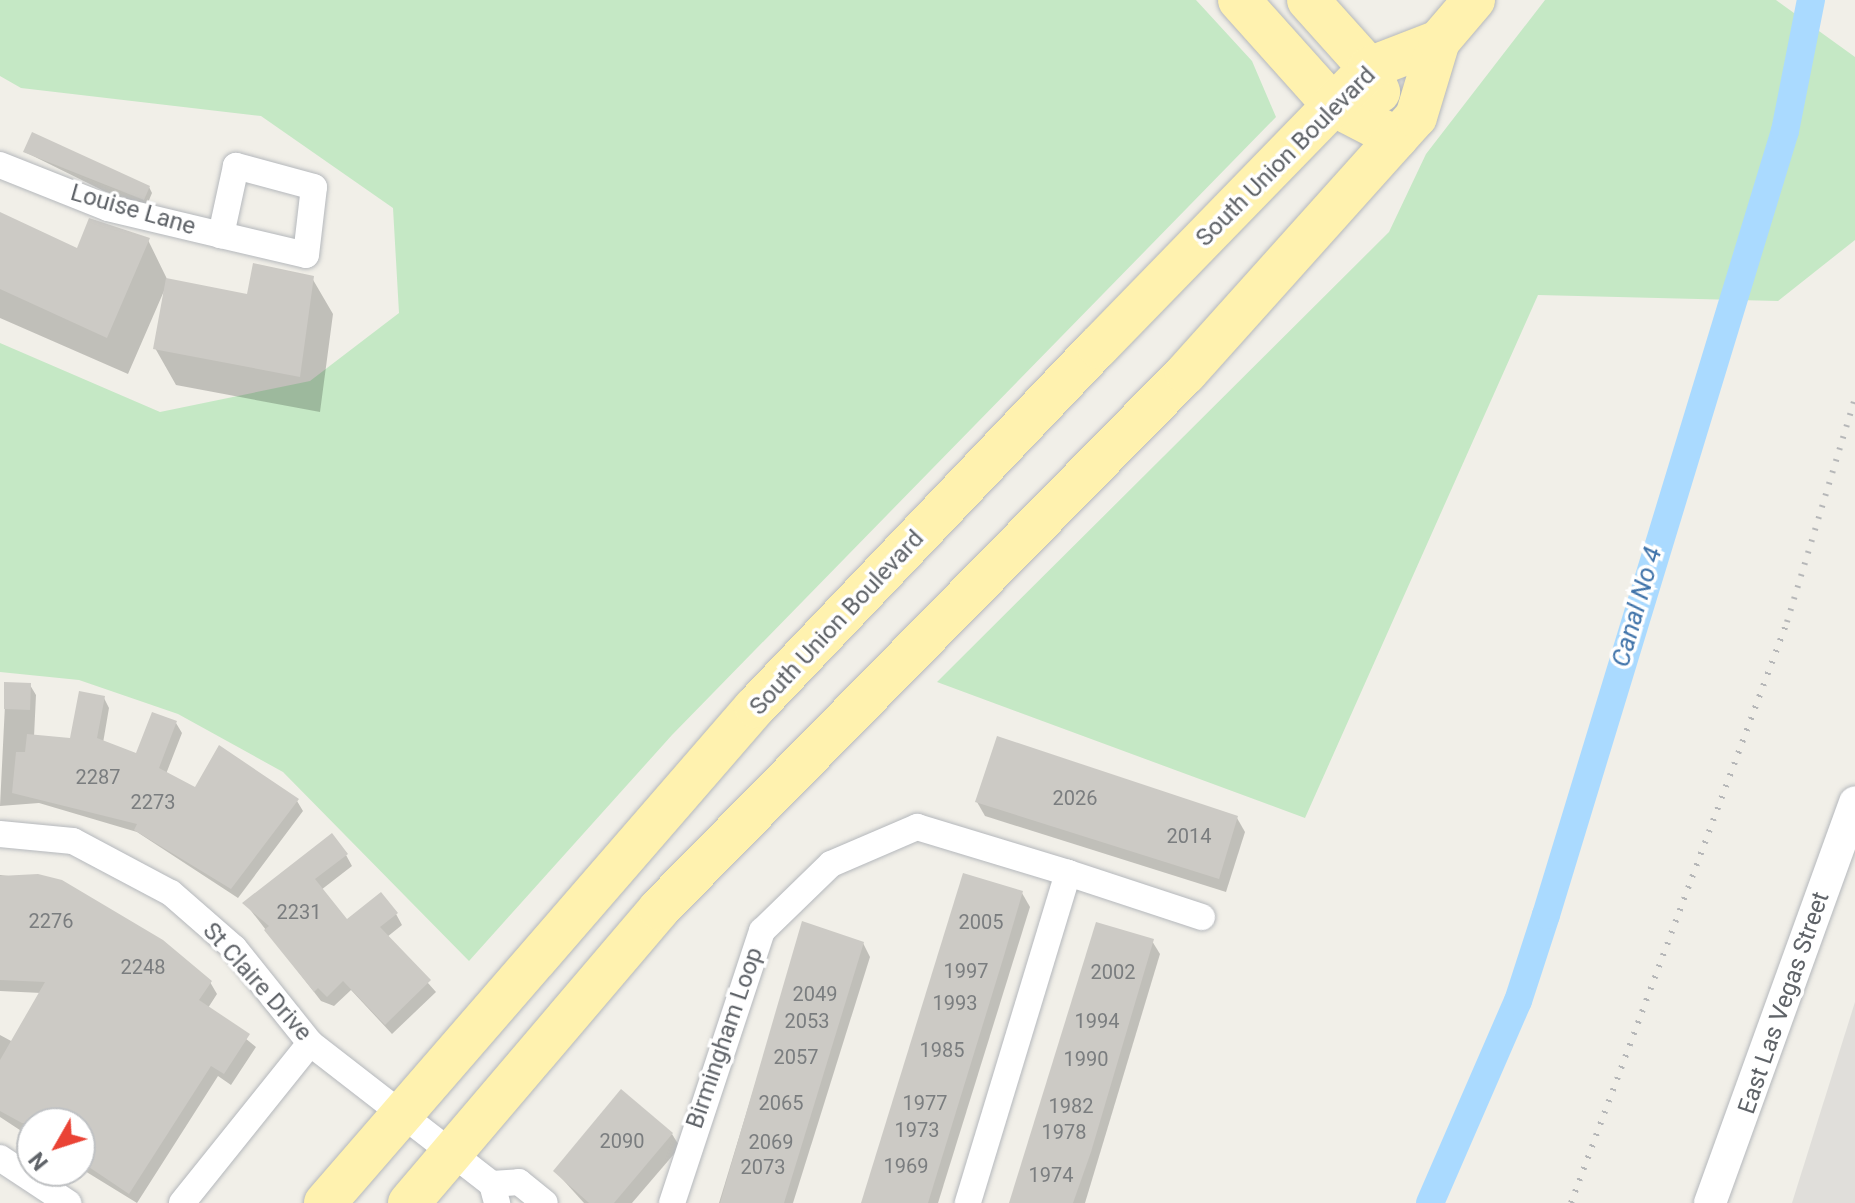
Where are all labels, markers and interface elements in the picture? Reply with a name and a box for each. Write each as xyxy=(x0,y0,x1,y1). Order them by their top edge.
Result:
street label: South Union Boulevard xyxy=(1190,61,1382,253)
street label: Louise Lane xyxy=(67,178,199,242)
street label: South Union Boulevard xyxy=(744,525,930,721)
water label: Canal No 4 xyxy=(1605,543,1669,671)
house number: 2287 xyxy=(76,765,120,789)
house number: 2026 xyxy=(1053,786,1097,810)
house number: 2273 xyxy=(131,790,175,814)
house number: 2014 xyxy=(1167,824,1211,848)
street label: East Las Vegas Street xyxy=(1732,888,1836,1118)
house number: 2231 xyxy=(277,900,321,924)
house number: 2276 xyxy=(29,909,73,933)
house number: 2005 xyxy=(959,910,1003,934)
street label: St Claire Drive xyxy=(196,917,318,1047)
street label: Birmingham Loop xyxy=(681,944,769,1132)
house number: 2248 xyxy=(121,955,165,979)
house number: 1997 xyxy=(944,959,988,983)
house number: 2002 xyxy=(1091,960,1135,984)
house number: 2049 xyxy=(793,982,837,1006)
house number: 1993 xyxy=(933,991,977,1015)
house number: 2053 xyxy=(785,1009,829,1033)
house number: 1994 xyxy=(1075,1009,1119,1033)
house number: 1985 xyxy=(920,1038,964,1062)
house number: 2057 xyxy=(774,1045,818,1069)
house number: 1990 xyxy=(1064,1047,1108,1071)
house number: 2065 xyxy=(759,1091,803,1115)
house number: 1977 xyxy=(903,1091,947,1115)
house number: 1982 xyxy=(1049,1094,1093,1118)
north arrow xyxy=(16,1107,96,1187)
house number: 1973 xyxy=(895,1118,939,1142)
house number: 1978 xyxy=(1042,1120,1086,1144)
house number: 2090 xyxy=(600,1129,644,1153)
house number: 2069 xyxy=(749,1130,793,1154)
text: N xyxy=(24,1147,53,1175)
house number: 1969 xyxy=(884,1154,928,1178)
house number: 2073 xyxy=(741,1155,785,1179)
house number: 1974 xyxy=(1029,1163,1073,1187)

